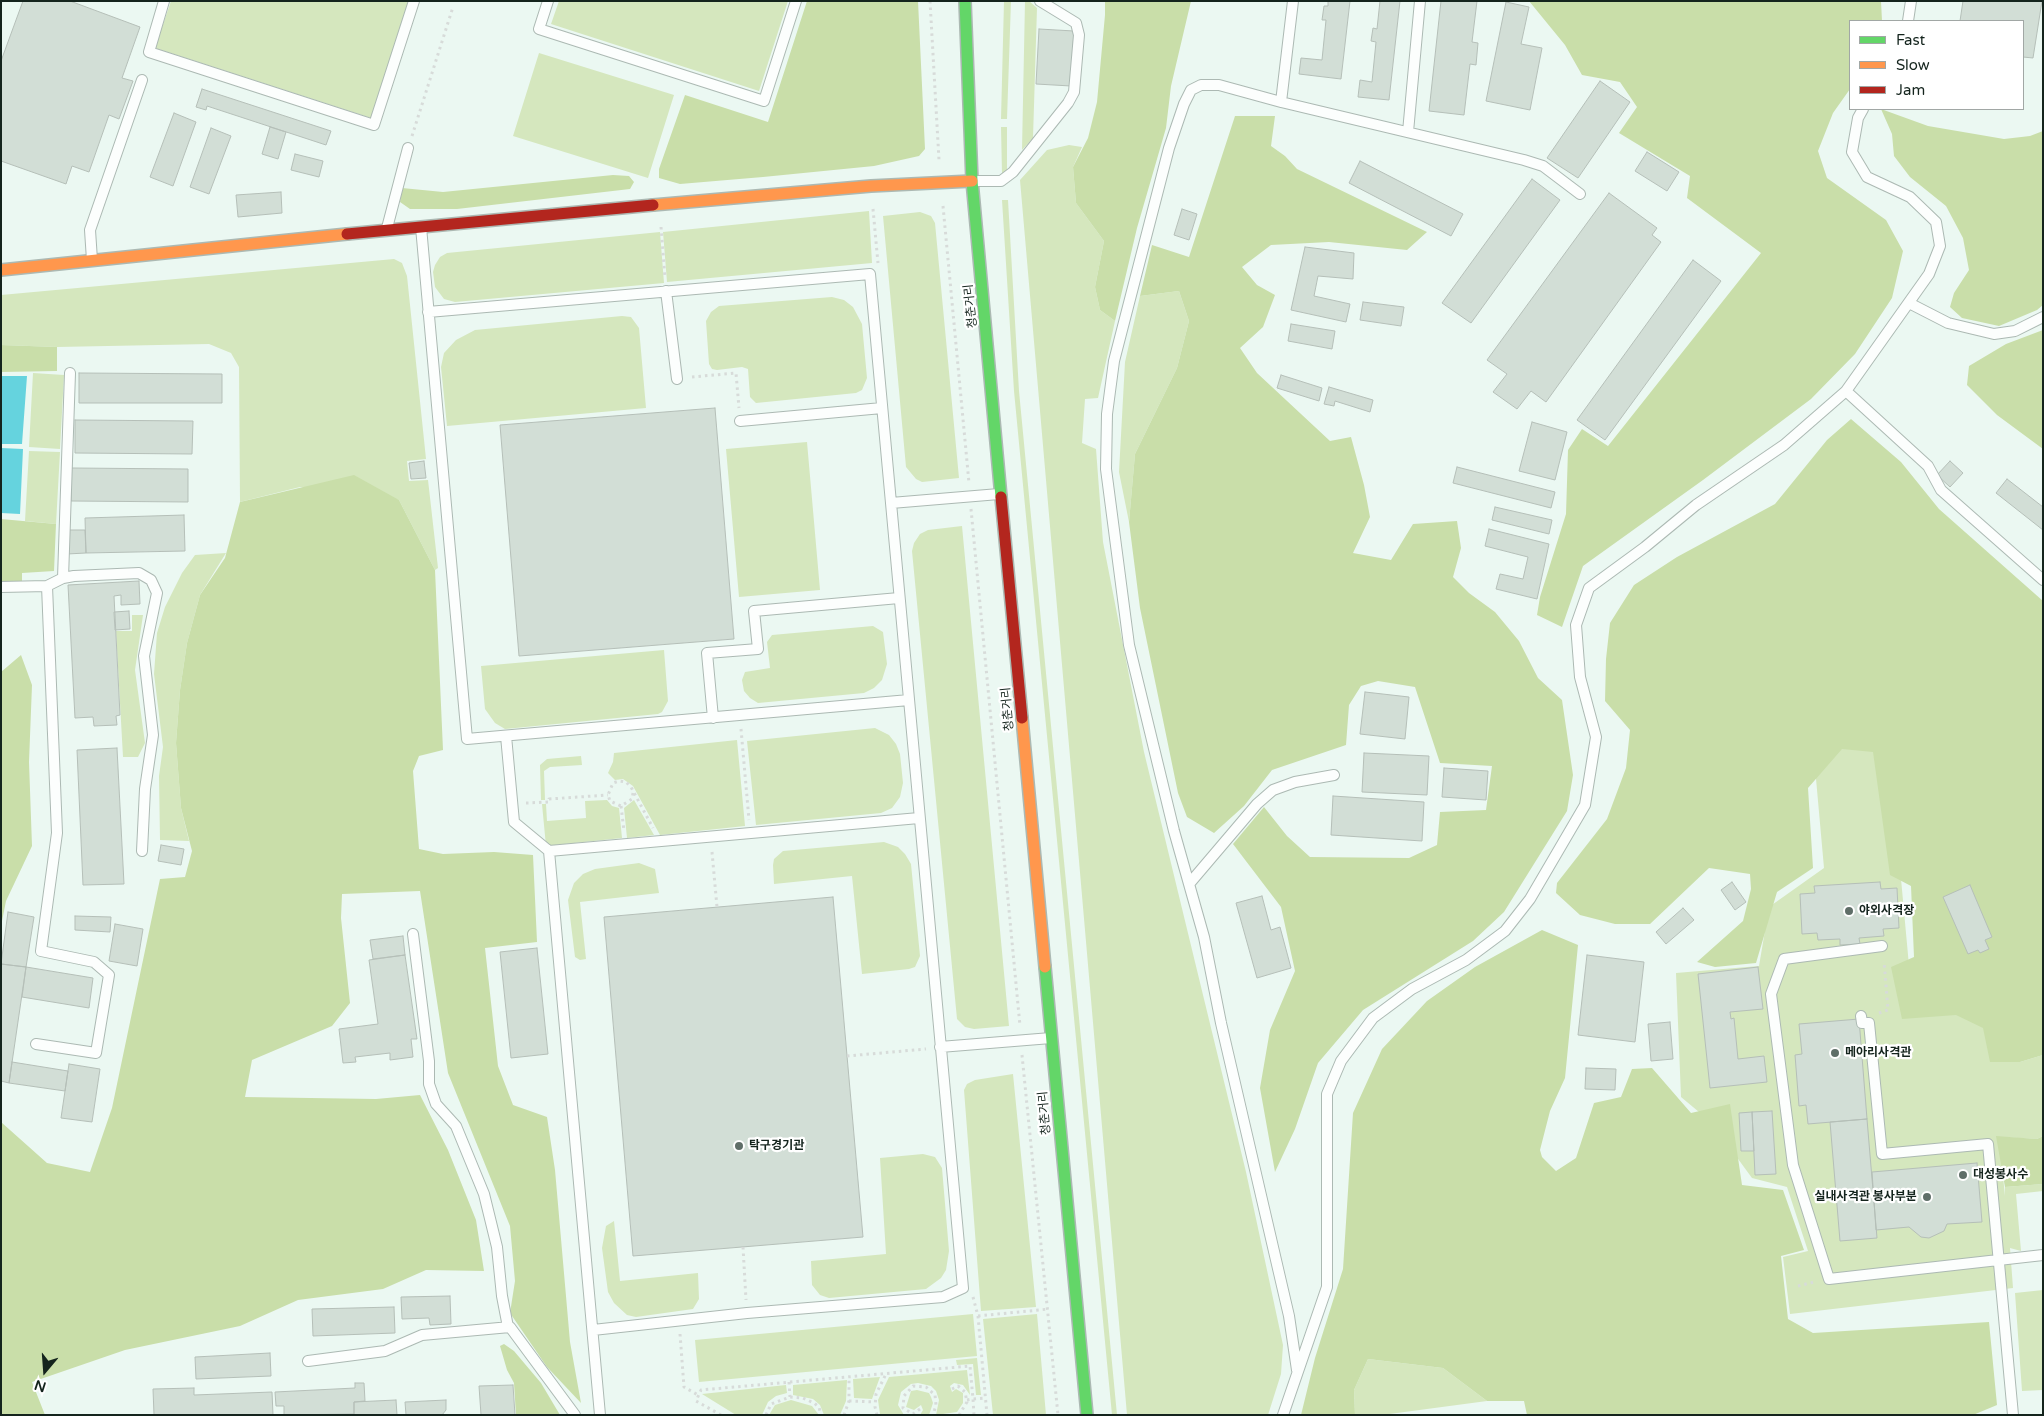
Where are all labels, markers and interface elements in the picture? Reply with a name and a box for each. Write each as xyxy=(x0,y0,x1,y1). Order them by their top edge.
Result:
legend xyxy=(1849,20,2024,110)
text: Fast xyxy=(1896,31,1925,49)
text: Slow xyxy=(1896,56,1930,74)
text: Jam xyxy=(1896,81,1925,99)
street label: 청춘거리 xyxy=(962,283,980,329)
street label: 청춘거리 xyxy=(999,686,1017,732)
place label: 야외사격장 xyxy=(1859,904,1914,918)
marker: 야외사격장 xyxy=(1843,905,1855,917)
place label: 메아리사격관 xyxy=(1845,1046,1911,1060)
marker: 메아리사격관 xyxy=(1829,1047,1841,1059)
street label: 청춘거리 xyxy=(1036,1090,1054,1136)
place label: 탁구경기관 xyxy=(749,1139,804,1153)
marker: 탁구경기관 xyxy=(733,1140,745,1152)
place label: 대성봉사수 xyxy=(1973,1168,2028,1182)
marker: 대성봉사수 xyxy=(1957,1169,1969,1181)
place label: 실내사격관 봉사부분 xyxy=(1815,1190,1917,1204)
marker: 실내사격관 봉사부분 xyxy=(1921,1191,1933,1203)
north arrow xyxy=(20,1346,70,1396)
text: N xyxy=(32,1376,48,1396)

